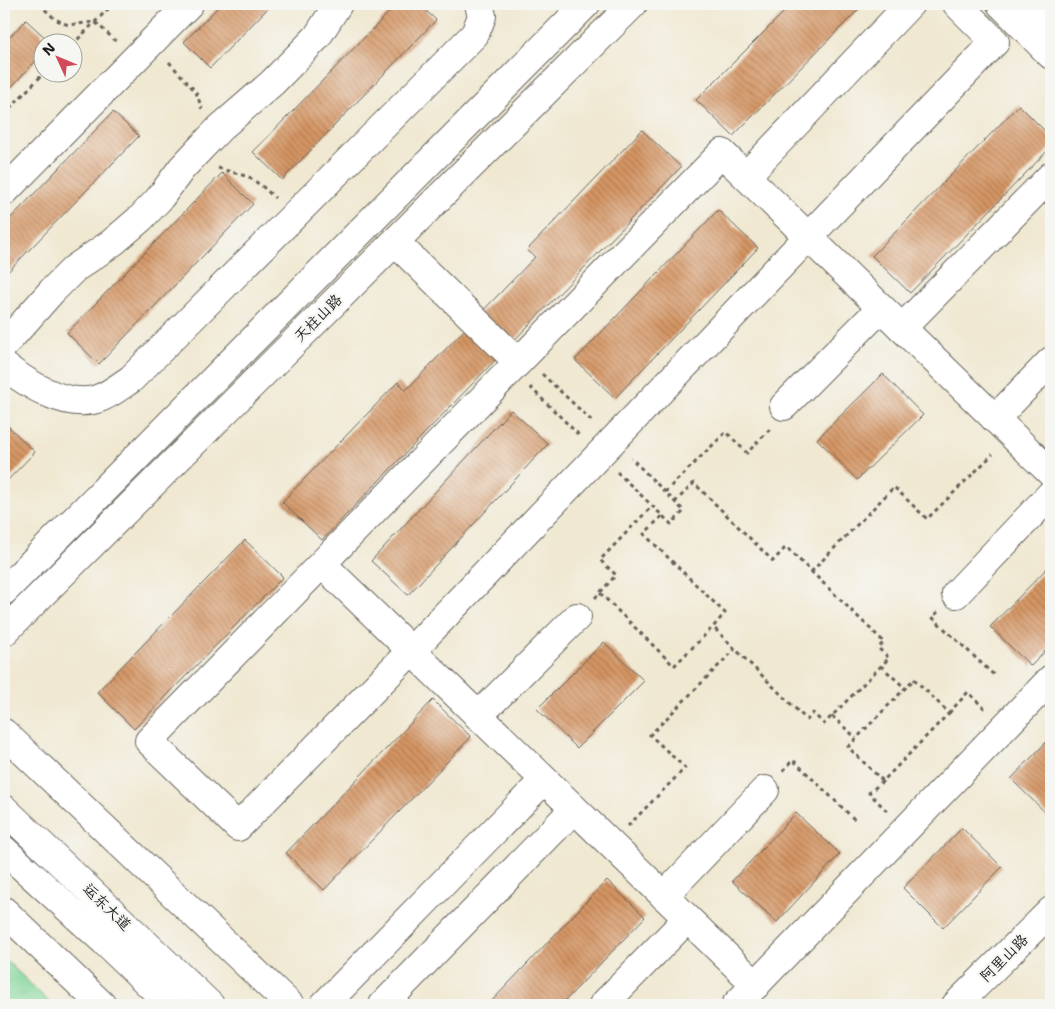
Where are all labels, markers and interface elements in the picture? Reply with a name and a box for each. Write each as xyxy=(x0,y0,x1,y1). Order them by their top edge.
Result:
north arrow xyxy=(32,32,82,82)
text: N xyxy=(38,39,59,59)
street label: 天柱山路 xyxy=(290,290,346,346)
street label: 运东大道 xyxy=(78,879,136,935)
street label: 阿里山路 xyxy=(976,930,1032,986)

